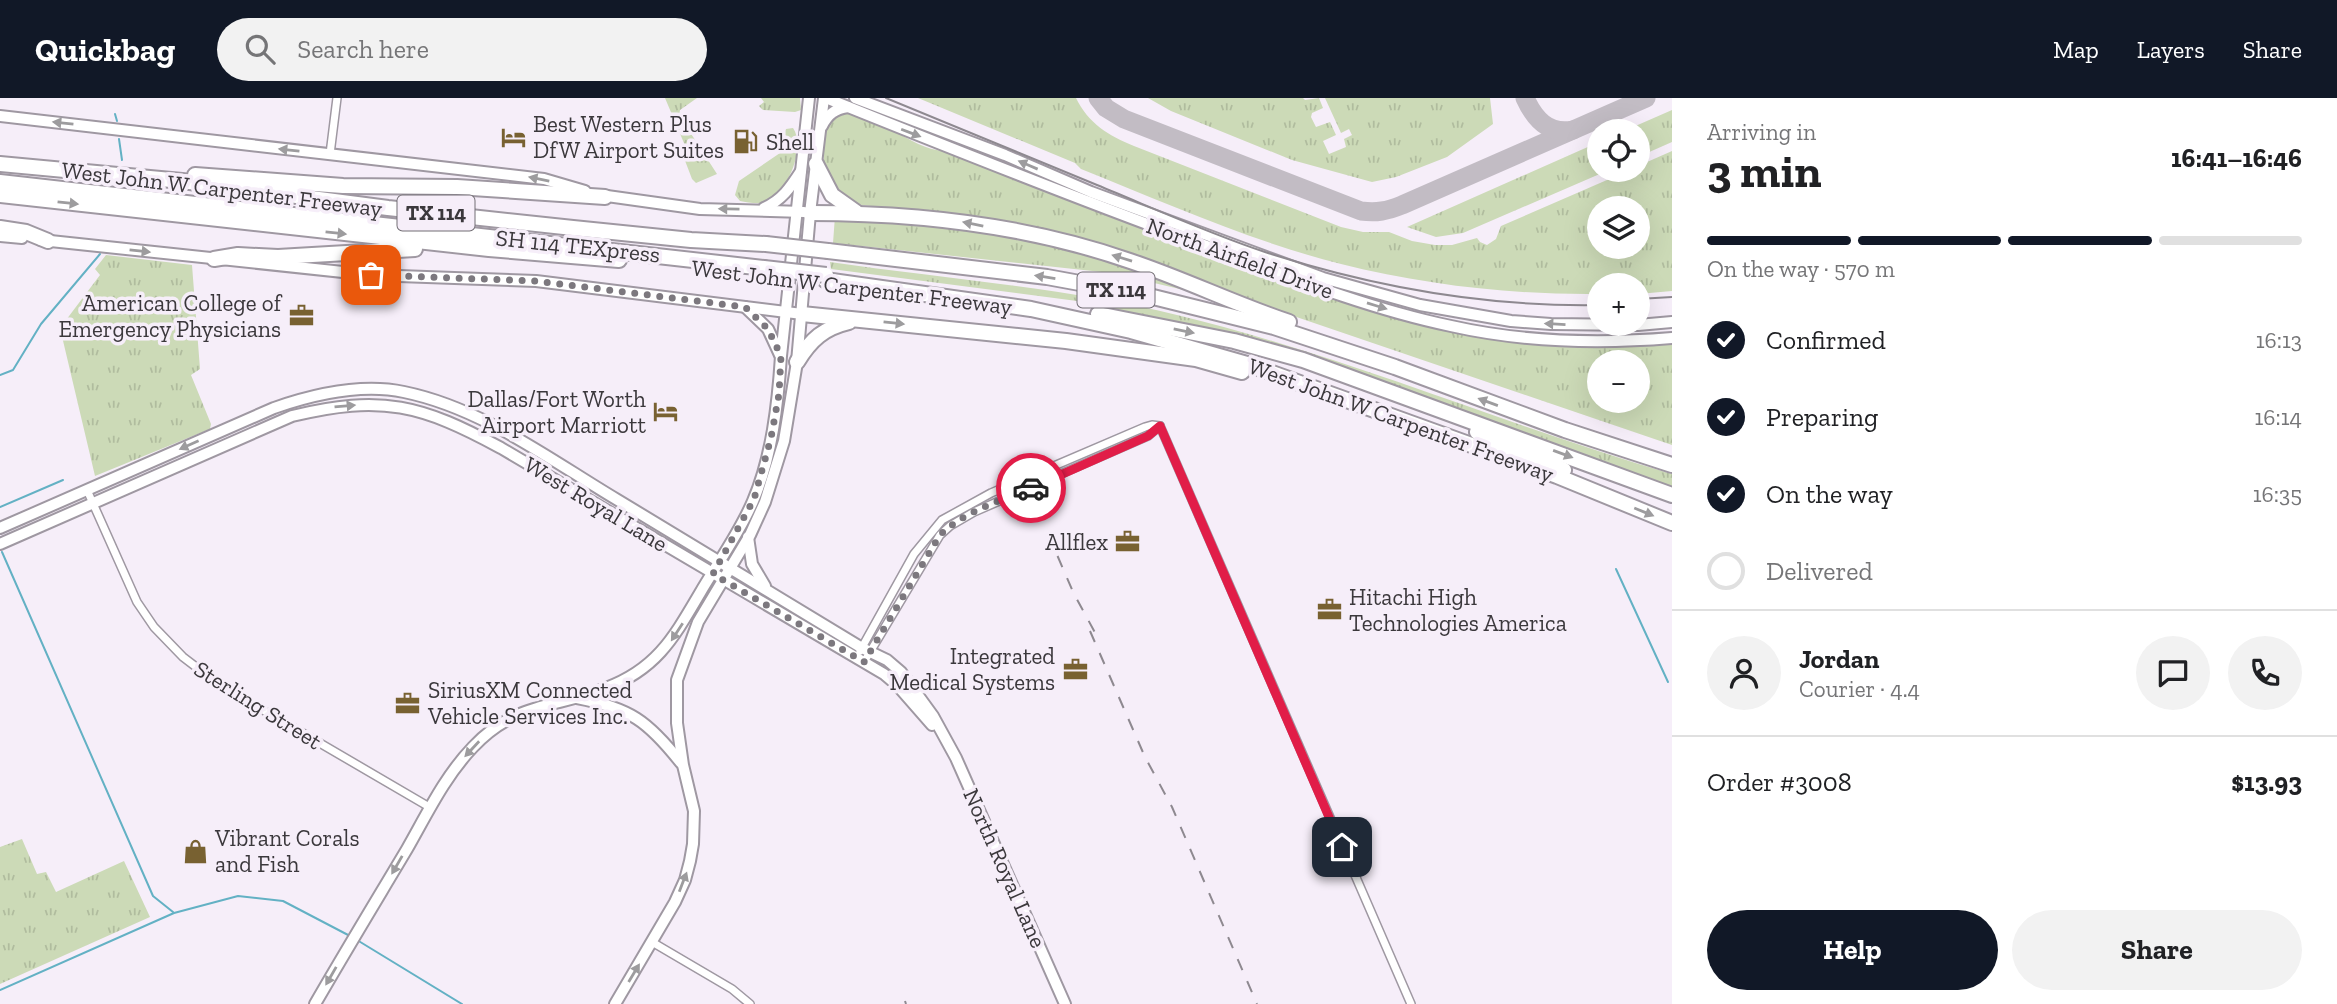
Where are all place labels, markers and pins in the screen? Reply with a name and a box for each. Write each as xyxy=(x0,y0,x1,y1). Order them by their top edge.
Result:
place label: Best Western Plus DfW Airport Suites xyxy=(533,110,724,164)
hotel icon: Best Western Plus DfW Airport Suites xyxy=(499,123,527,151)
fuel station icon: Shell xyxy=(732,128,760,156)
place label: Shell xyxy=(766,128,814,156)
pin xyxy=(341,245,401,305)
place label: American College of Emergency Physicians xyxy=(59,289,283,343)
office icon: American College of Emergency Physicians xyxy=(287,302,315,330)
place label: Dallas/Fort Worth Airport Marriott xyxy=(467,385,646,439)
hotel icon: Dallas/Fort Worth Airport Marriott xyxy=(652,398,680,426)
place label: Allflex xyxy=(1045,528,1108,556)
office icon: Allflex xyxy=(1114,528,1142,556)
place label: Hitachi High Technologies America xyxy=(1349,583,1567,637)
office icon: Hitachi High Technologies America xyxy=(1315,596,1343,624)
place label: Integrated Medical Systems xyxy=(889,642,1055,696)
office icon: Integrated Medical Systems xyxy=(1061,655,1089,683)
place label: SiriusXM Connected Vehicle Services Inc. xyxy=(427,676,633,730)
office icon: SiriusXM Connected Vehicle Services Inc. xyxy=(394,689,422,717)
pin xyxy=(1312,817,1372,877)
place label: Vibrant Corals and Fish xyxy=(214,824,360,878)
shop icon: Vibrant Corals and Fish xyxy=(181,837,209,865)

